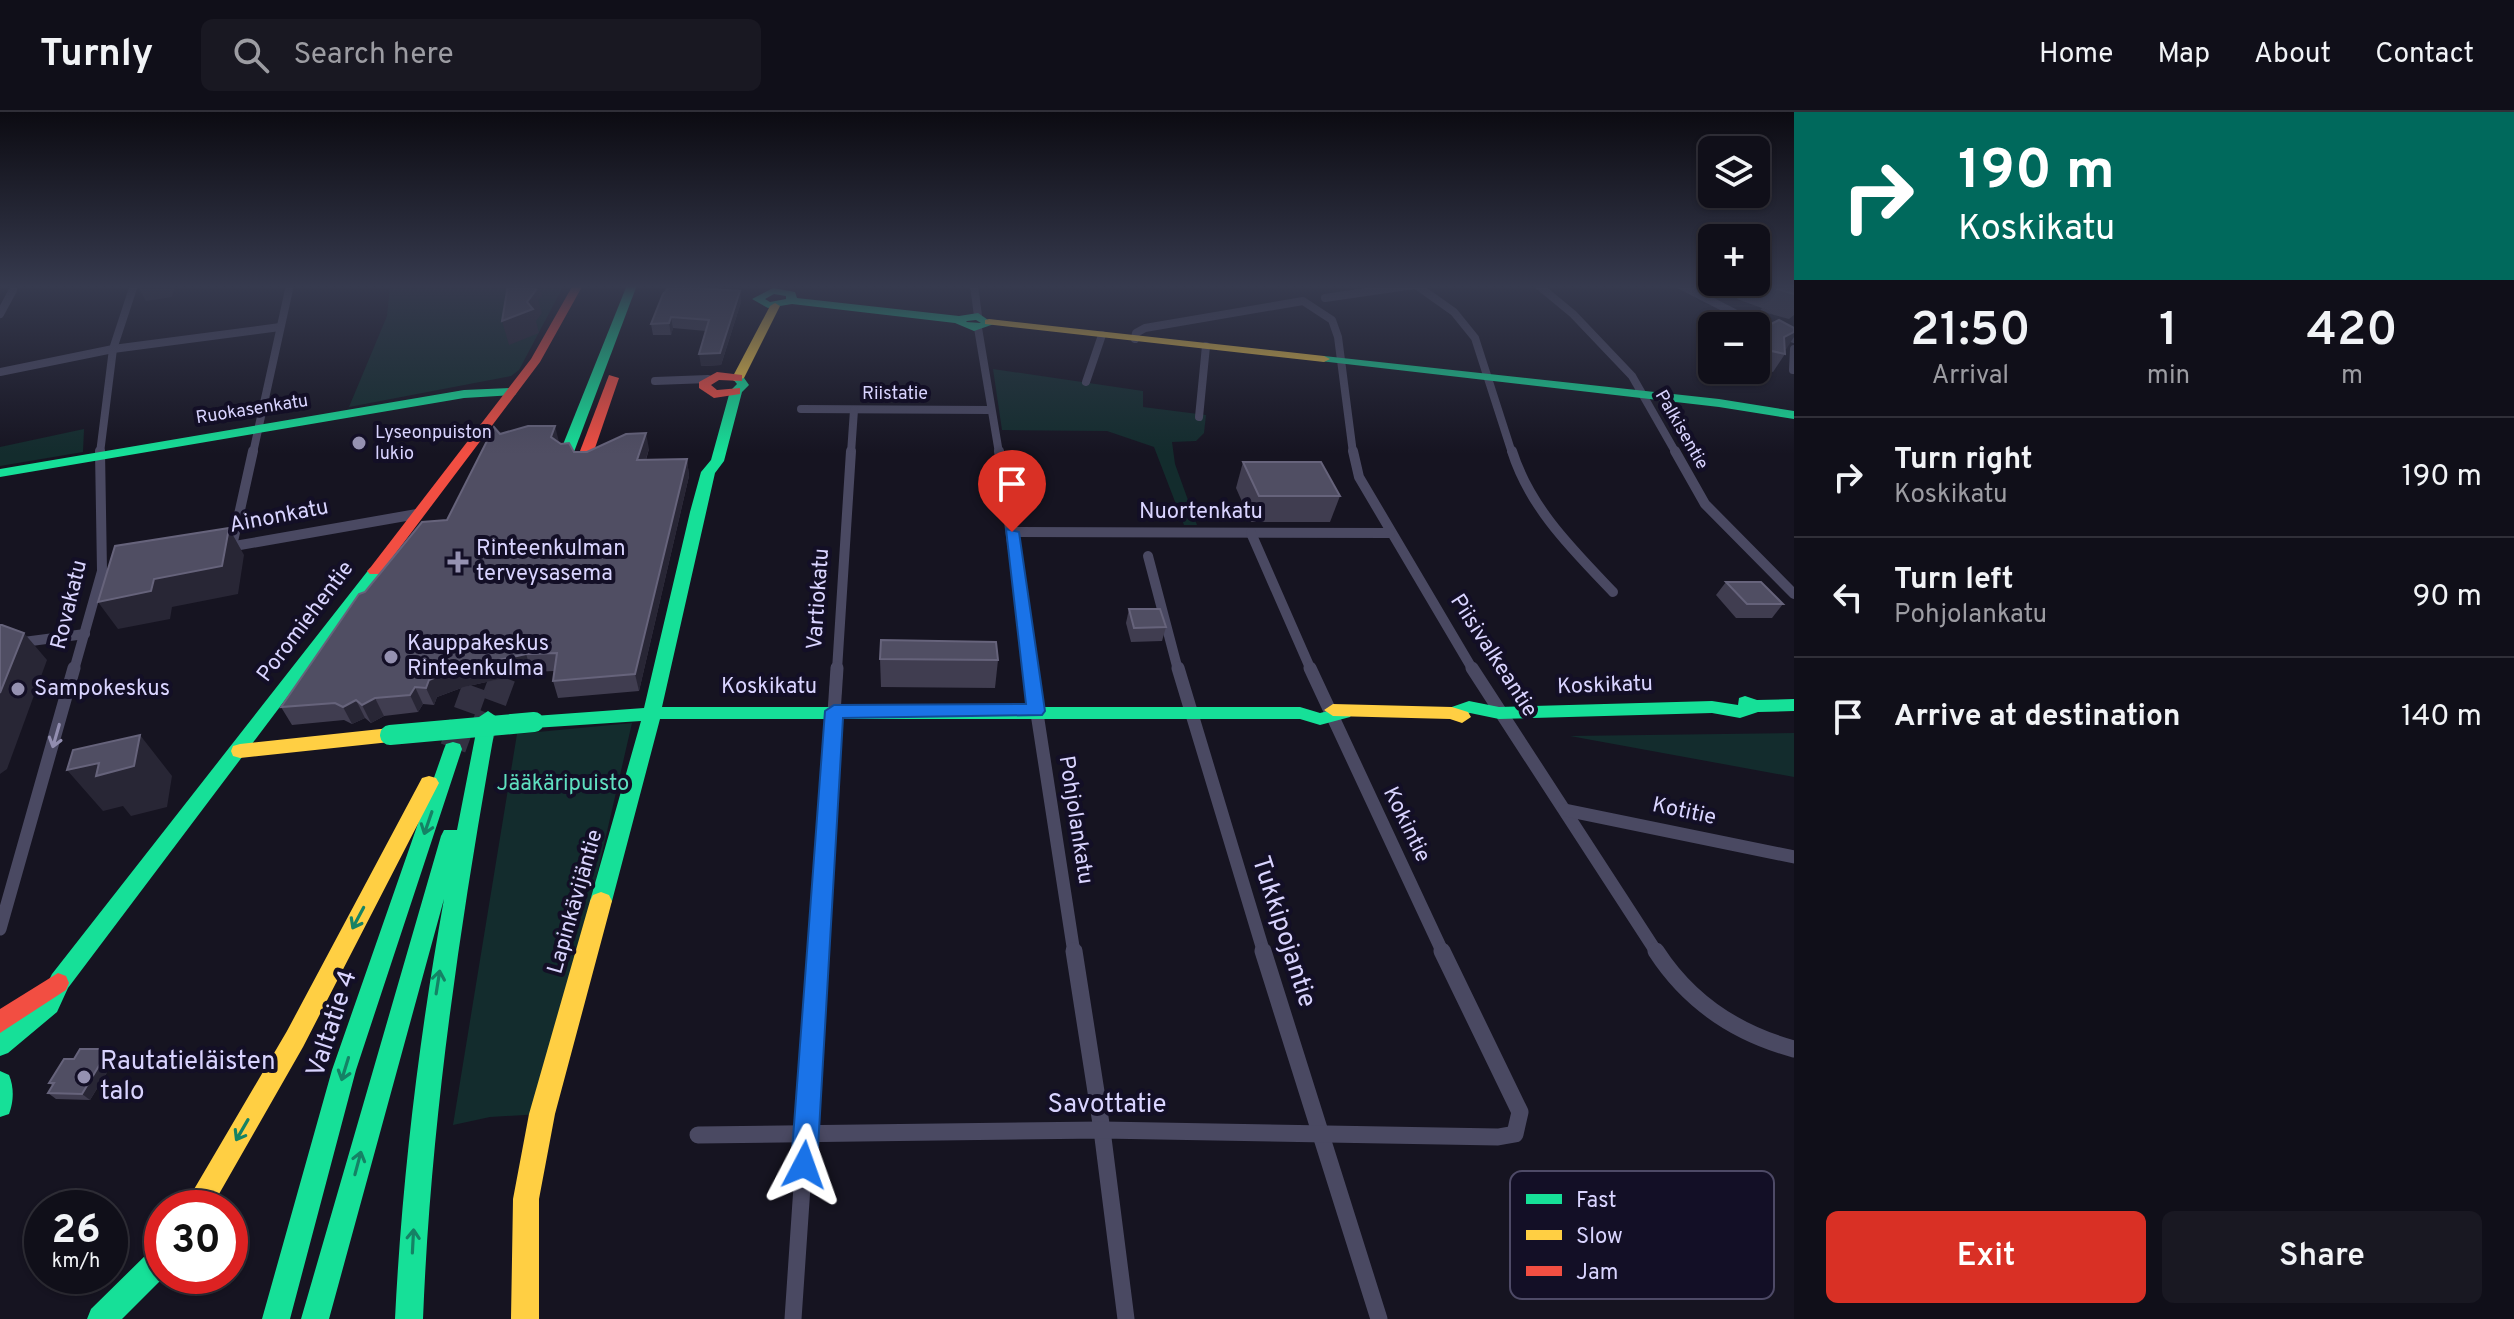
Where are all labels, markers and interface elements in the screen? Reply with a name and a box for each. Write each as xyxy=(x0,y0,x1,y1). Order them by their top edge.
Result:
search box xyxy=(201,19,761,91)
text: Turnly xyxy=(40,31,153,80)
icon: search xyxy=(229,33,273,77)
text: Search here xyxy=(293,37,454,74)
text: Home xyxy=(2039,37,2113,73)
text: Map xyxy=(2157,37,2210,73)
text: About xyxy=(2254,37,2331,73)
text: Contact xyxy=(2375,37,2474,73)
map controls xyxy=(1698,136,1770,384)
button: layers xyxy=(1698,136,1770,208)
text: 190 m xyxy=(1958,138,2115,208)
icon: right xyxy=(1826,144,1930,248)
text: Koskikatu xyxy=(1958,207,2115,253)
button: + xyxy=(1698,224,1770,296)
text: 21:50 xyxy=(1910,302,2031,362)
text: 1 xyxy=(2159,302,2178,362)
text: 420 xyxy=(2306,302,2398,362)
button: − xyxy=(1698,312,1770,384)
text: Arrival xyxy=(1932,360,2009,393)
text: min xyxy=(2147,360,2190,393)
text: m xyxy=(2341,360,2363,393)
street label: Riistatie xyxy=(862,383,928,406)
street label: Palkisentie xyxy=(1649,386,1713,474)
street label: Ruokasenkatu xyxy=(194,390,310,430)
place label: Lyseonpuiston lukio xyxy=(375,422,492,466)
marker: Lyseonpuiston lukio xyxy=(350,434,368,452)
text: Turn right xyxy=(1894,442,2032,479)
pin xyxy=(978,450,1046,532)
icon: right xyxy=(1826,455,1870,499)
text: 190 m xyxy=(2401,459,2482,496)
icon: arrive xyxy=(990,462,1034,506)
text: Koskikatu xyxy=(1894,479,2008,512)
street label: Ainonkatu xyxy=(227,494,331,540)
street label: Nuortenkatu xyxy=(1139,499,1263,526)
place label: Rinteenkulman terveysasema xyxy=(476,536,626,588)
street label: Vartiokatu xyxy=(802,547,836,651)
marker: Rinteenkulman terveysasema xyxy=(447,551,469,573)
street label: Poromiehentie xyxy=(252,556,360,688)
street label: Rovakatu xyxy=(46,558,94,652)
text: Turn left xyxy=(1894,562,2014,599)
icon: left xyxy=(1826,575,1870,619)
text: 90 m xyxy=(2413,579,2482,616)
street label: Piisivalkeantie xyxy=(1443,589,1543,723)
text: Pohjolankatu xyxy=(1894,599,2047,632)
place label: Kauppakeskus Rinteenkulma xyxy=(407,631,549,683)
marker: Kauppakeskus Rinteenkulma xyxy=(382,648,400,666)
street label: Koskikatu xyxy=(1556,671,1654,701)
street label: Koskikatu xyxy=(721,674,817,701)
place label: Sampokeskus xyxy=(34,676,170,703)
marker: Sampokeskus xyxy=(9,680,27,698)
icon: arrive xyxy=(1826,695,1870,739)
text: Arrive at destination xyxy=(1894,699,2180,736)
text: 140 m xyxy=(2401,699,2482,736)
one-way arrow xyxy=(47,723,62,749)
street label: Pohjolankatu xyxy=(1052,754,1098,886)
park label: Jääkäripuisto xyxy=(497,771,629,798)
street label: Kokintie xyxy=(1376,783,1436,867)
street label: Kotitie xyxy=(1650,792,1718,832)
one-way arrow xyxy=(419,810,434,835)
street label: Lapinkävijäntie xyxy=(543,827,609,977)
street label: Tukkipojantie xyxy=(1243,852,1323,1012)
one-way arrow xyxy=(350,905,366,929)
street label: Valtatie 4 xyxy=(300,966,366,1082)
one-way arrow xyxy=(431,970,446,996)
place label: Rautatieläisten talo xyxy=(100,1046,276,1109)
one-way arrow xyxy=(337,1056,352,1082)
marker: Rautatieläisten talo xyxy=(75,1068,93,1086)
street label: Savottatie xyxy=(1048,1089,1166,1122)
one-way arrow xyxy=(233,1118,249,1141)
position arrow xyxy=(762,1123,846,1207)
one-way arrow xyxy=(351,1150,366,1176)
legend xyxy=(1510,1171,1774,1299)
text: Fast xyxy=(1576,1188,1617,1215)
speed limit sign: 30 xyxy=(144,1190,248,1294)
text: 26 xyxy=(51,1207,101,1257)
button: Exit xyxy=(1826,1211,2146,1303)
button: Share xyxy=(2162,1211,2482,1303)
text: Slow xyxy=(1576,1224,1623,1251)
one-way arrow xyxy=(406,1228,421,1255)
text: km/h xyxy=(52,1249,100,1275)
text: Jam xyxy=(1576,1260,1619,1287)

